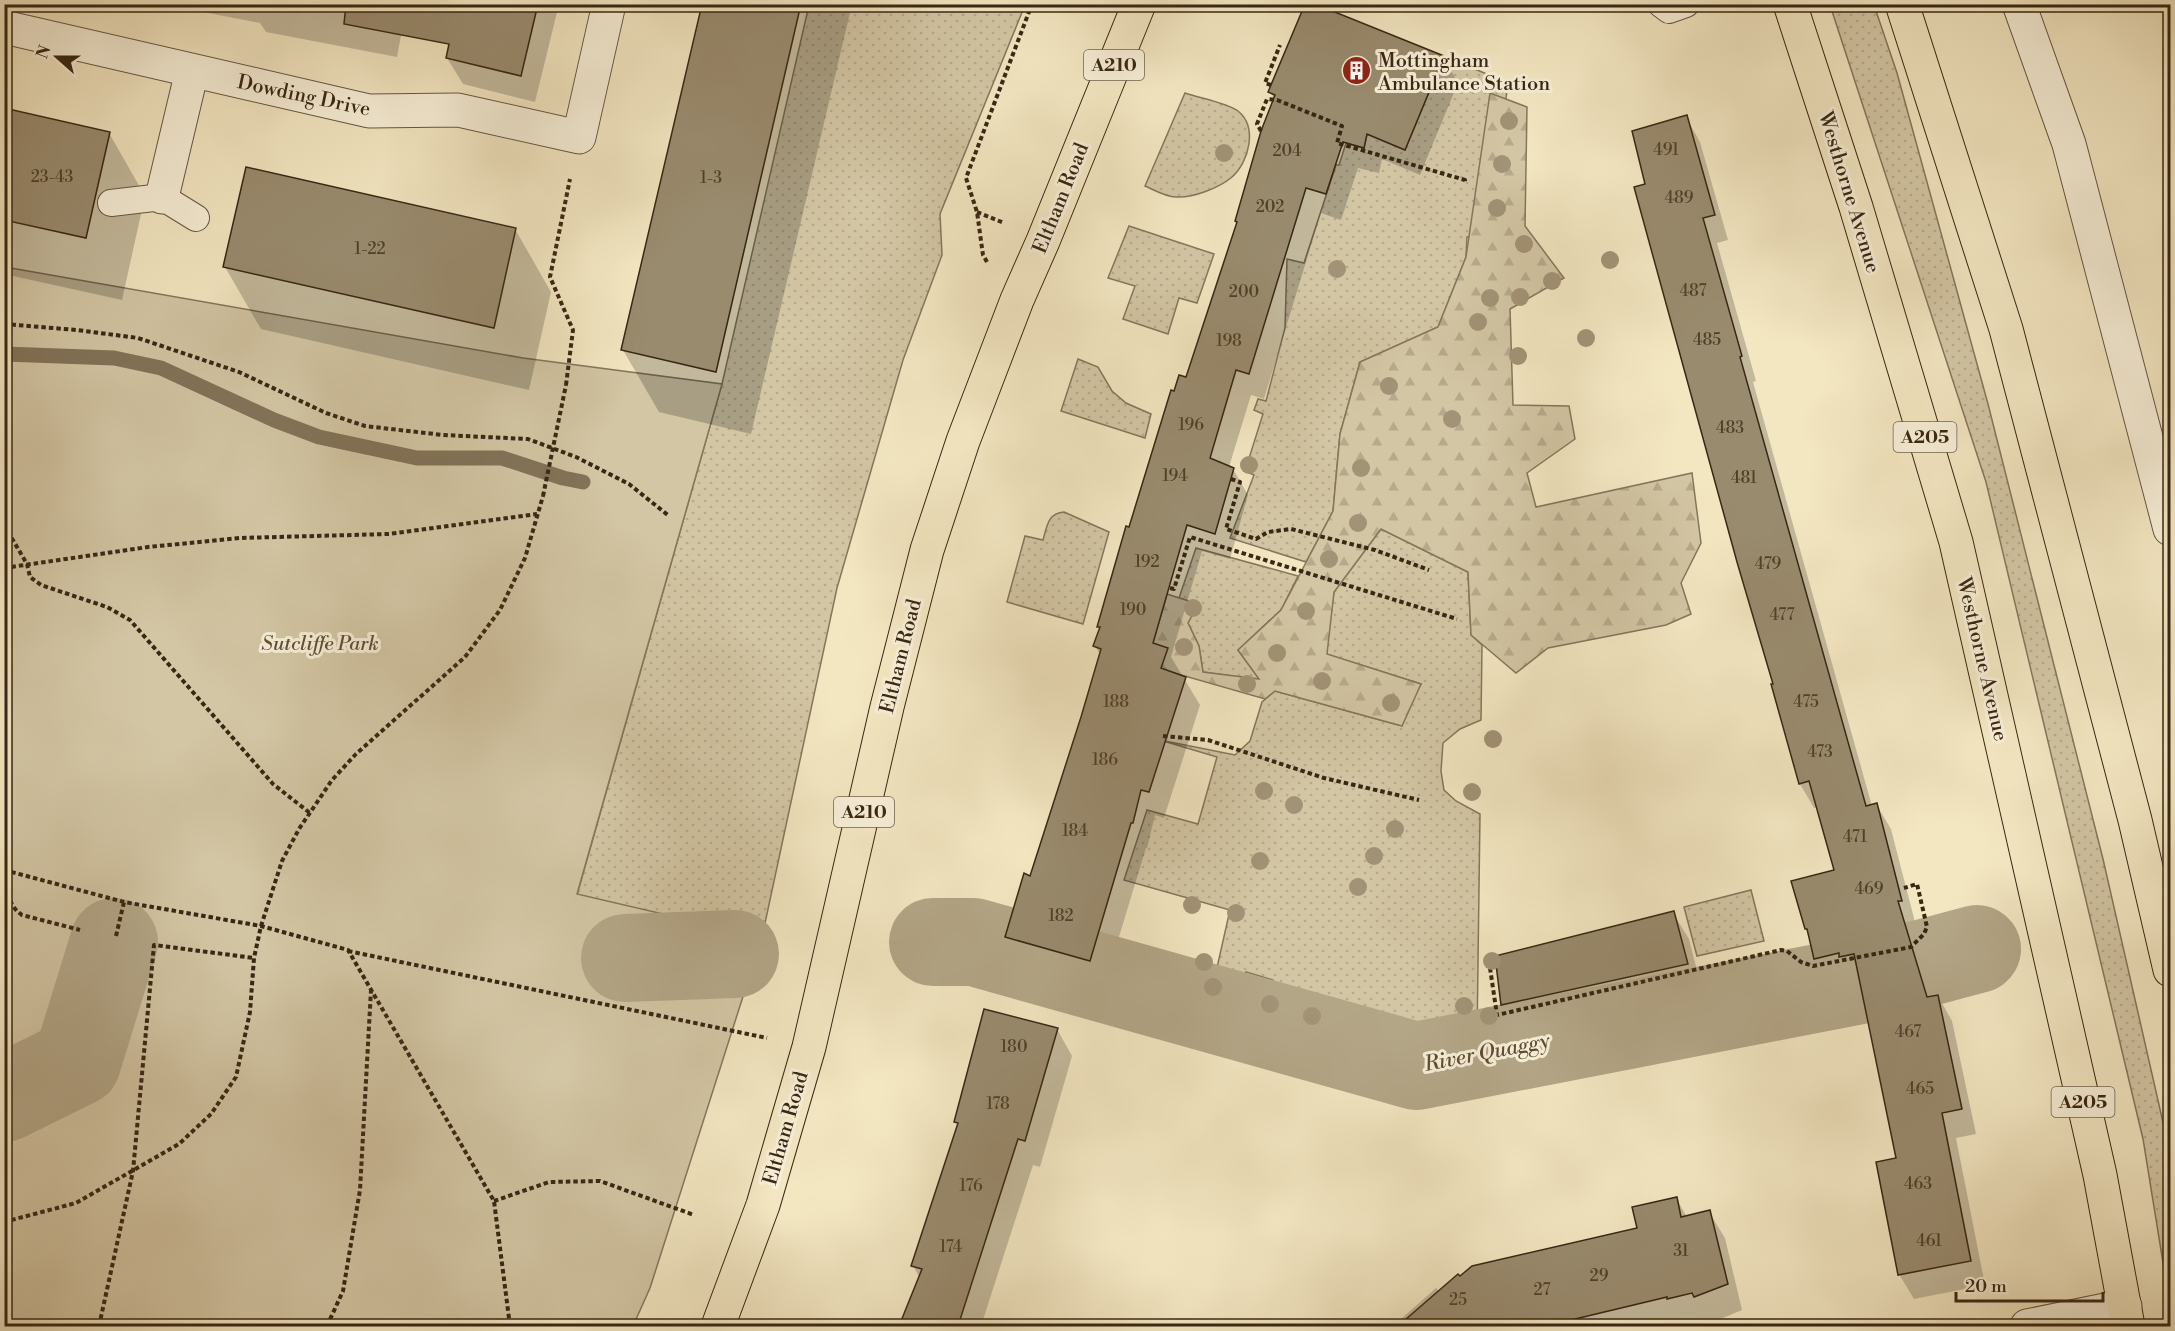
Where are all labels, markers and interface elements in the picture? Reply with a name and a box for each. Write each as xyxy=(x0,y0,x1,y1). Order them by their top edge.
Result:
north arrow xyxy=(27,27,87,87)
text: N xyxy=(32,42,56,61)
place label: Mottingham Ambulance Station xyxy=(1377,49,1550,97)
road number: A210 xyxy=(1084,50,1144,80)
building icon: Mottingham Ambulance Station xyxy=(1341,55,1373,87)
street label: Dowding Drive xyxy=(235,70,373,123)
street label: Westhorne Avenue xyxy=(1812,108,1885,276)
street label: Eltham Road xyxy=(1028,139,1095,258)
house number: 491 xyxy=(1653,140,1679,160)
house number: 204 xyxy=(1272,141,1302,161)
house number: 23-43 xyxy=(31,167,73,187)
house number: 1-3 xyxy=(700,168,722,188)
house number: 489 xyxy=(1664,188,1694,208)
house number: 202 xyxy=(1256,197,1284,217)
house number: 1-22 xyxy=(354,239,386,259)
house number: 487 xyxy=(1679,281,1707,301)
house number: 200 xyxy=(1229,282,1259,302)
house number: 485 xyxy=(1693,330,1721,350)
house number: 198 xyxy=(1216,331,1242,351)
house number: 196 xyxy=(1178,415,1204,435)
house number: 483 xyxy=(1716,418,1744,438)
road number: A205 xyxy=(1894,422,1956,452)
house number: 194 xyxy=(1162,466,1188,486)
house number: 481 xyxy=(1731,468,1757,488)
house number: 192 xyxy=(1134,552,1160,572)
house number: 479 xyxy=(1755,554,1781,574)
street label: Westhorne Avenue xyxy=(1950,574,2013,744)
street label: Eltham Road xyxy=(875,596,928,716)
house number: 190 xyxy=(1120,600,1146,620)
house number: 477 xyxy=(1769,605,1795,625)
park label: Sutcliffe Park xyxy=(261,632,379,657)
house number: 188 xyxy=(1103,692,1129,712)
house number: 475 xyxy=(1793,692,1819,712)
house number: 473 xyxy=(1807,742,1833,762)
house number: 186 xyxy=(1092,750,1118,770)
road number: A210 xyxy=(834,797,894,827)
house number: 184 xyxy=(1062,821,1089,841)
house number: 471 xyxy=(1843,827,1867,847)
house number: 469 xyxy=(1855,879,1884,899)
house number: 182 xyxy=(1048,906,1074,926)
house number: 467 xyxy=(1895,1022,1921,1042)
water label: River Quaggy xyxy=(1421,1028,1553,1078)
house number: 180 xyxy=(1001,1037,1028,1057)
street label: Eltham Road xyxy=(758,1068,815,1188)
house number: 465 xyxy=(1906,1079,1934,1099)
road number: A205 xyxy=(2052,1087,2114,1117)
house number: 178 xyxy=(986,1094,1010,1114)
house number: 463 xyxy=(1904,1174,1932,1194)
house number: 176 xyxy=(959,1176,983,1196)
house number: 461 xyxy=(1916,1231,1942,1251)
house number: 174 xyxy=(940,1237,963,1257)
house number: 31 xyxy=(1673,1241,1689,1261)
scale bar xyxy=(1956,1265,2103,1303)
house number: 29 xyxy=(1590,1266,1609,1286)
text: 20 m xyxy=(1965,1275,2007,1298)
house number: 27 xyxy=(1533,1280,1551,1300)
house number: 25 xyxy=(1449,1290,1467,1310)

